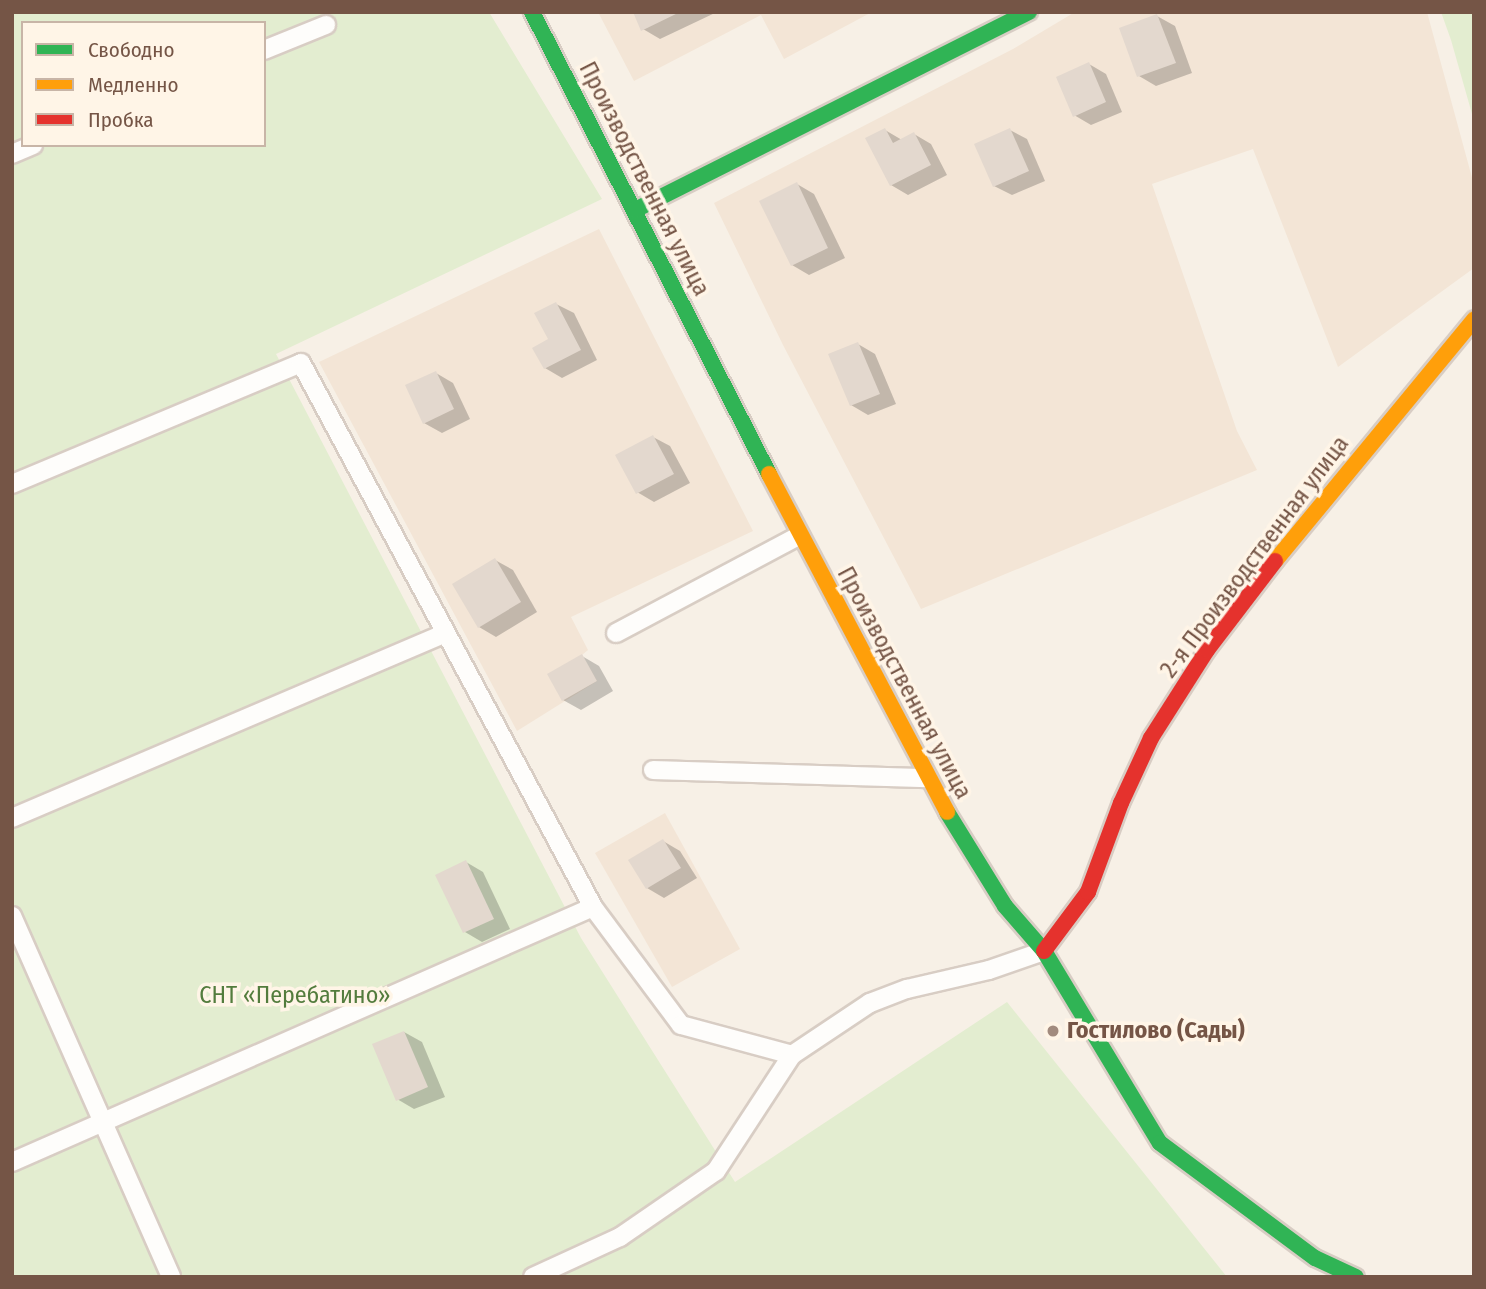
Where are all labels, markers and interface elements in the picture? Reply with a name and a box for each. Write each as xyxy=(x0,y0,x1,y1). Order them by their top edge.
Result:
legend xyxy=(21,21,266,147)
text: Свободно xyxy=(88,37,174,63)
street label: Производственная улица xyxy=(572,57,716,301)
text: Медленно xyxy=(88,72,178,98)
text: Пробка xyxy=(88,107,154,133)
street label: 2-я Производственная улица xyxy=(1155,430,1355,684)
street label: Производственная улица xyxy=(831,562,977,804)
park label: СНТ «Перебатино» xyxy=(199,982,391,1010)
place label: Гостилово (Сады) xyxy=(1067,1017,1245,1045)
marker: Гостилово (Сады) xyxy=(1045,1023,1061,1039)

